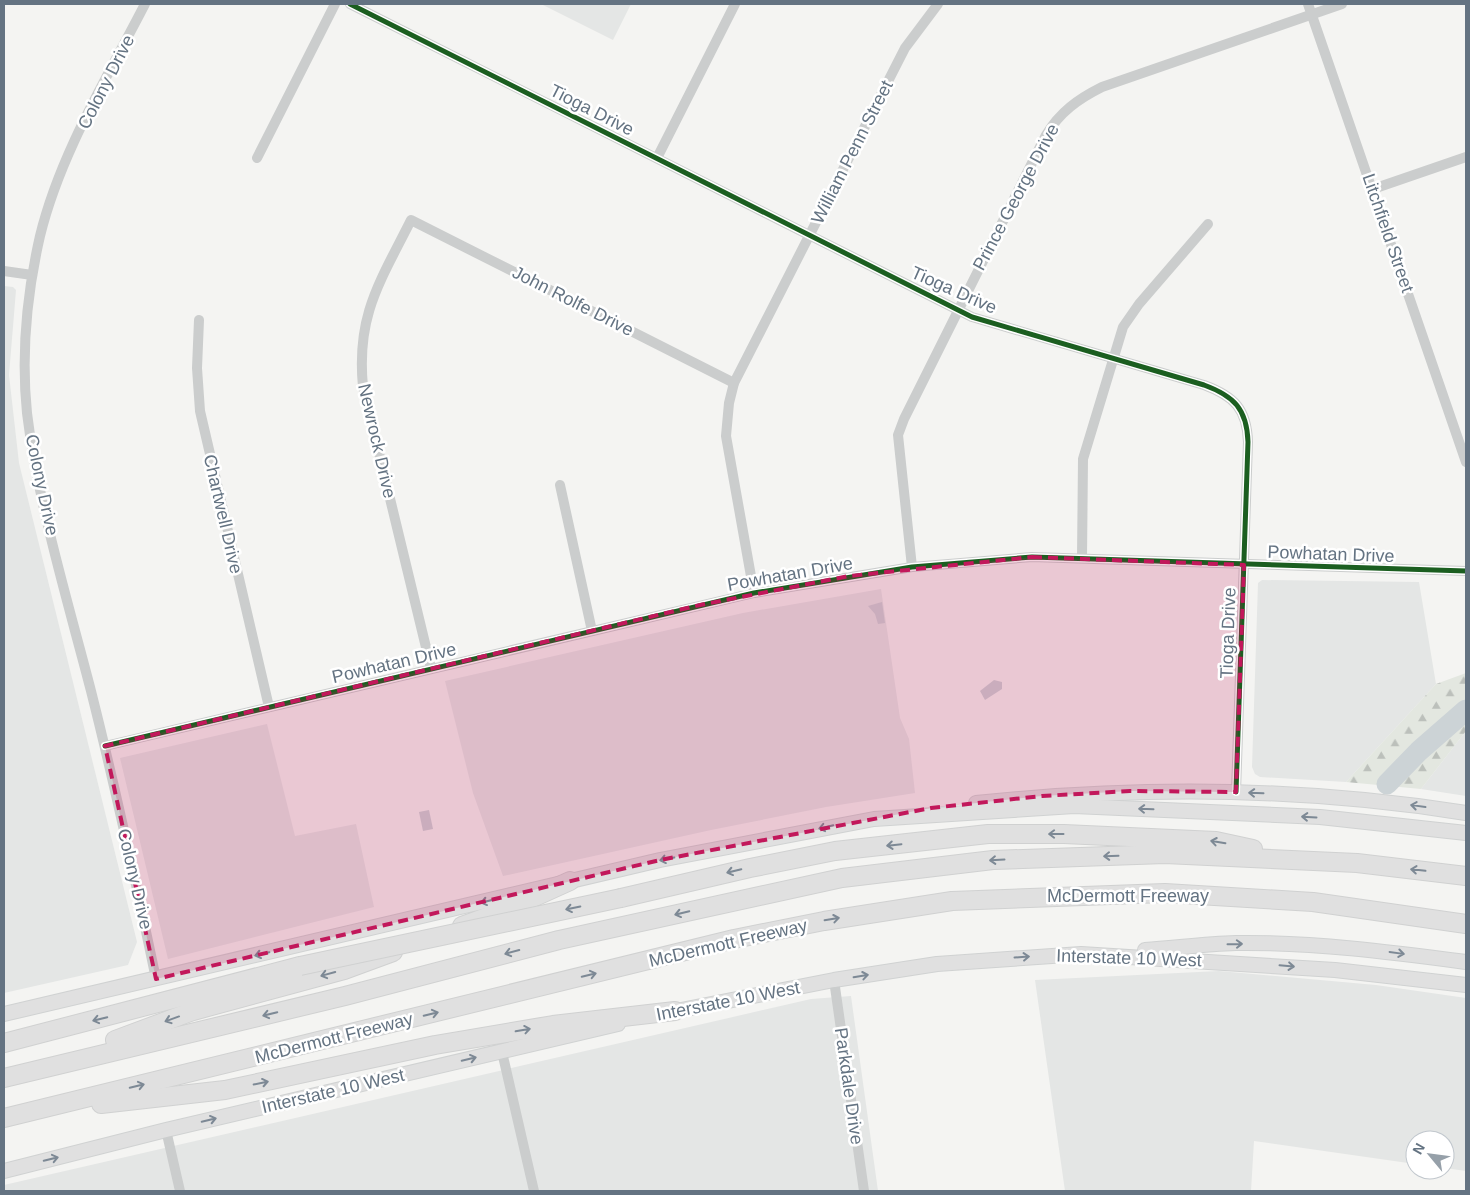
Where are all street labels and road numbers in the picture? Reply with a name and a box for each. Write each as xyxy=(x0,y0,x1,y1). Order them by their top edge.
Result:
street label: Colony Drive xyxy=(74,32,138,132)
street label: William Penn Street xyxy=(807,77,897,227)
street label: Tioga Drive xyxy=(547,80,637,140)
street label: Prince George Drive xyxy=(969,120,1063,274)
street label: Litchfield Street xyxy=(1358,171,1418,295)
street label: John Rolfe Drive xyxy=(509,262,637,340)
street label: Tioga Drive xyxy=(908,262,1000,318)
street label: Newrock Drive xyxy=(354,382,400,500)
street label: Colony Drive xyxy=(22,433,62,537)
street label: Chartwell Drive xyxy=(200,452,246,576)
street label: Powhatan Drive xyxy=(1267,542,1395,566)
street label: Powhatan Drive xyxy=(726,553,854,595)
street label: Tioga Drive xyxy=(1216,587,1240,679)
street label: Powhatan Drive xyxy=(330,639,458,687)
street label: Colony Drive xyxy=(114,827,156,931)
street label: McDermott Freeway xyxy=(1047,886,1209,906)
street label: McDermott Freeway xyxy=(647,915,809,971)
street label: Interstate 10 West xyxy=(1056,945,1202,971)
street label: Interstate 10 West xyxy=(655,977,801,1025)
street label: McDermott Freeway xyxy=(253,1009,415,1067)
street label: Parkdale Drive xyxy=(831,1026,867,1146)
street label: Interstate 10 West xyxy=(260,1065,406,1117)

